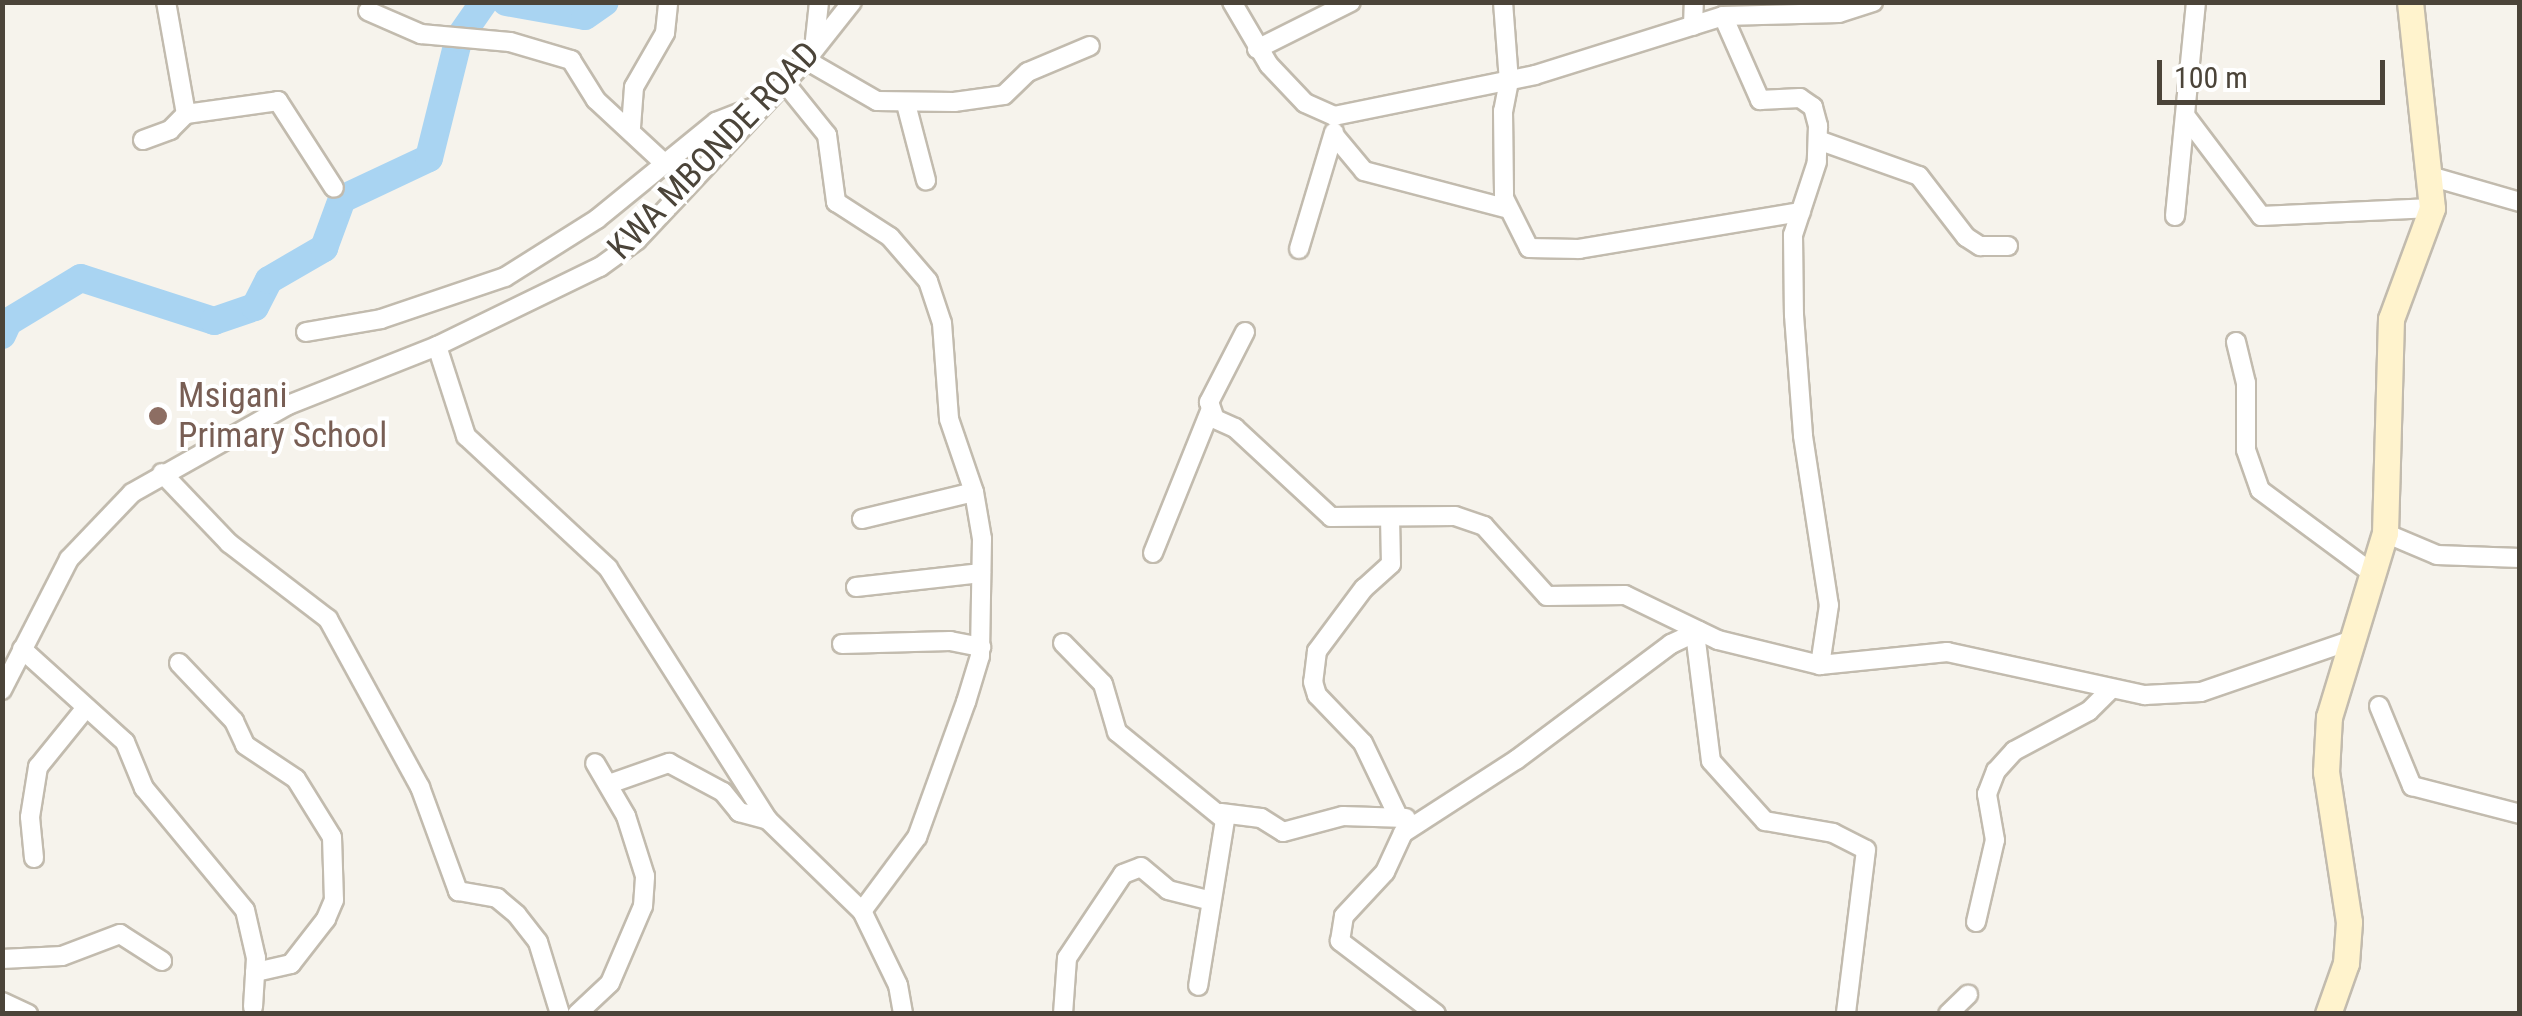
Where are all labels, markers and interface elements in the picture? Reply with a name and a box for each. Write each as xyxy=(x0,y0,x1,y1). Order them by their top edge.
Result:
street label: KWA MBONDE ROAD xyxy=(599,33,829,269)
scale bar xyxy=(2162,40,2390,102)
text: 100 m xyxy=(2174,60,2248,95)
place label: Msigani Primary School xyxy=(178,375,387,457)
marker: Msigani Primary School xyxy=(147,405,169,427)

